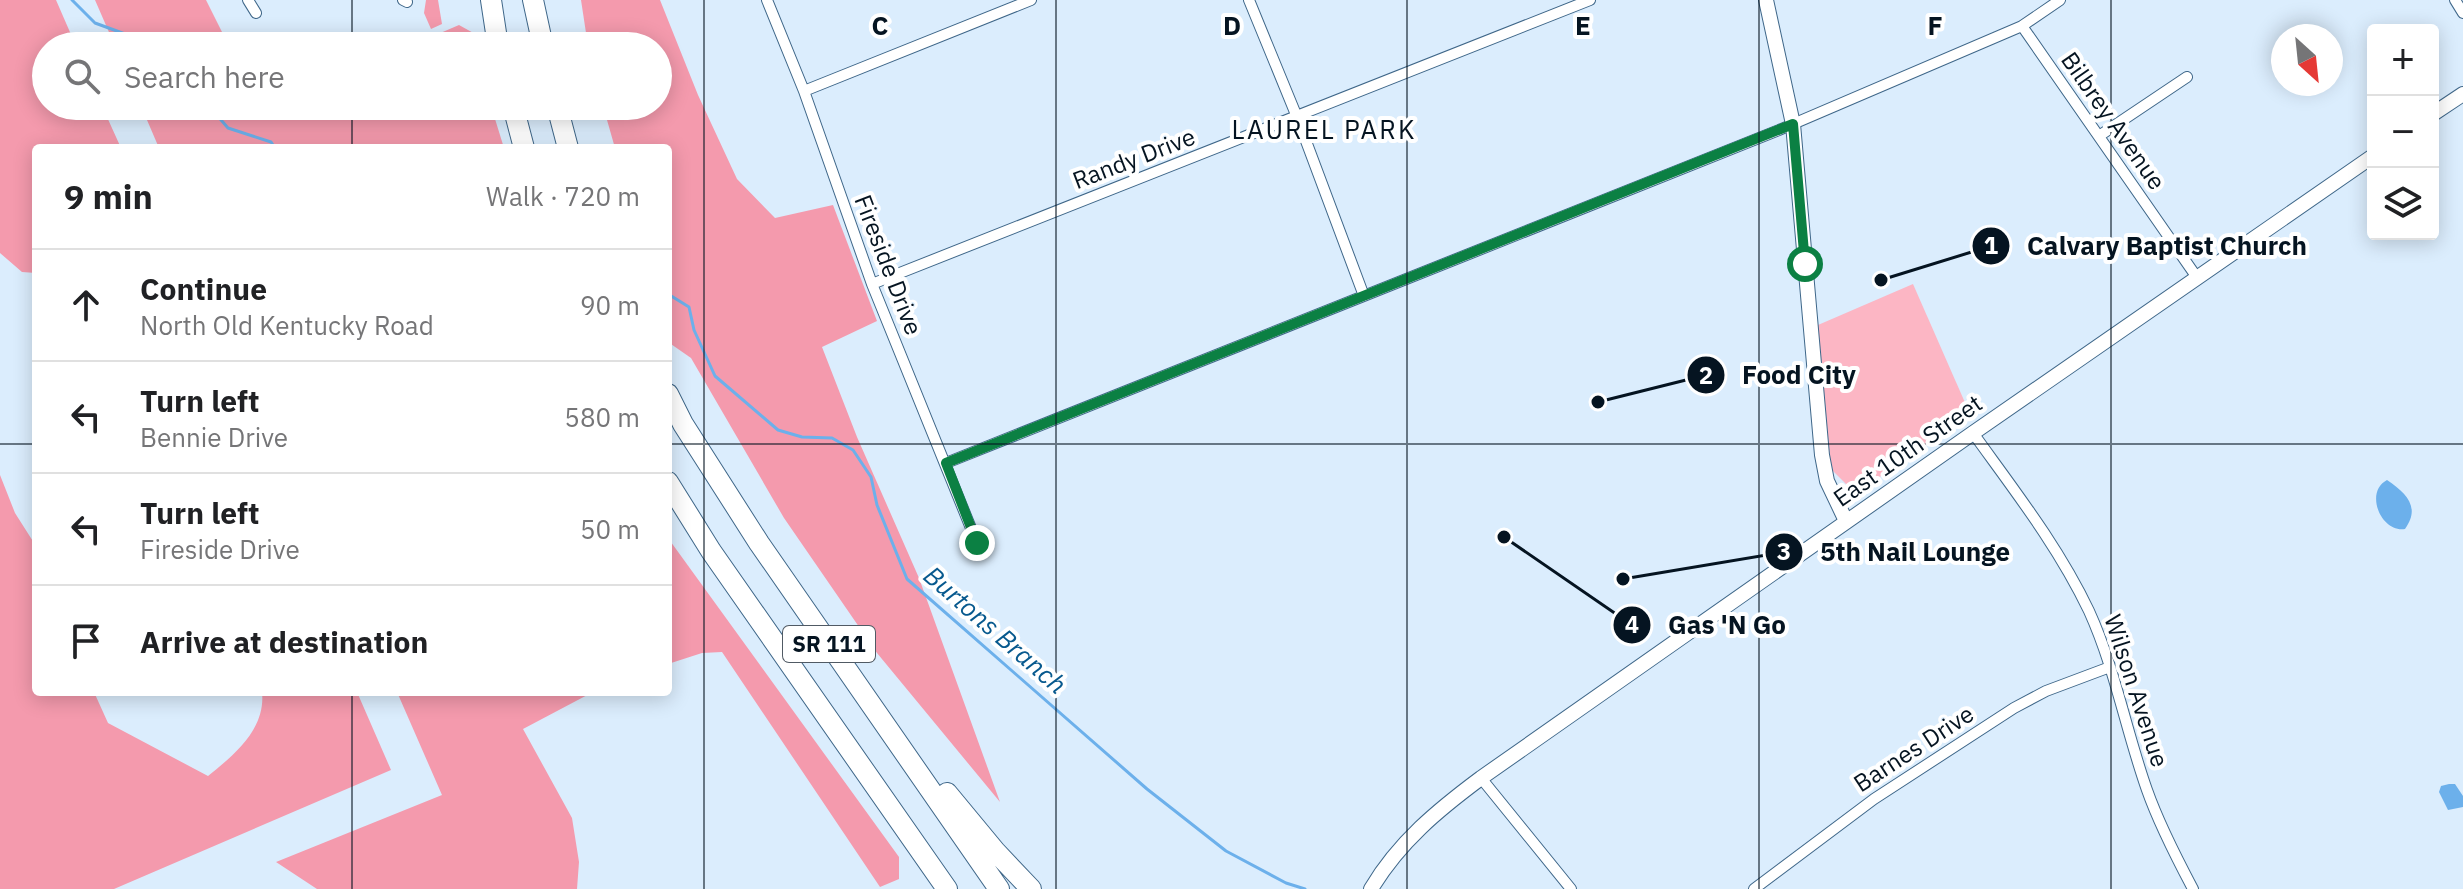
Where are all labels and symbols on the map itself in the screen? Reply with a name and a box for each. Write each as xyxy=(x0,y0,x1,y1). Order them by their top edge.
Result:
text: C xyxy=(872,8,889,42)
text: D xyxy=(1223,8,1241,42)
text: E xyxy=(1575,8,1591,42)
text: F xyxy=(1927,8,1943,42)
north arrow xyxy=(2271,24,2343,96)
street label: Bilbrey Avenue xyxy=(2054,45,2173,196)
district label: LAUREL PARK xyxy=(1232,112,1416,146)
street label: Randy Drive xyxy=(1068,120,1200,196)
street label: Fireside Drive xyxy=(848,190,930,339)
callout: Calvary Baptist Church xyxy=(1971,221,2323,271)
text: Calvary Baptist Church xyxy=(2027,228,2307,262)
text: 1 xyxy=(1984,229,1998,261)
route start xyxy=(1787,246,1823,282)
callout: Food City xyxy=(1686,350,1872,400)
text: Food City xyxy=(1742,357,1856,391)
text: 2 xyxy=(1699,359,1713,391)
street label: East 10th Street xyxy=(1827,387,1988,513)
route end xyxy=(959,525,995,561)
callout: 5th Nail Lounge xyxy=(1764,527,2026,577)
text: 5th Nail Lounge xyxy=(1820,534,2010,568)
text: 3 xyxy=(1777,535,1791,567)
water label: Burtons Branch xyxy=(917,558,1074,701)
callout: Gas 'N Go xyxy=(1612,600,1802,650)
text: Gas 'N Go xyxy=(1668,607,1786,641)
text: 4 xyxy=(1625,608,1639,640)
street label: Wilson Avenue xyxy=(2097,610,2177,771)
road number: SR 111 xyxy=(783,626,875,662)
street label: Barnes Drive xyxy=(1847,697,1980,799)

